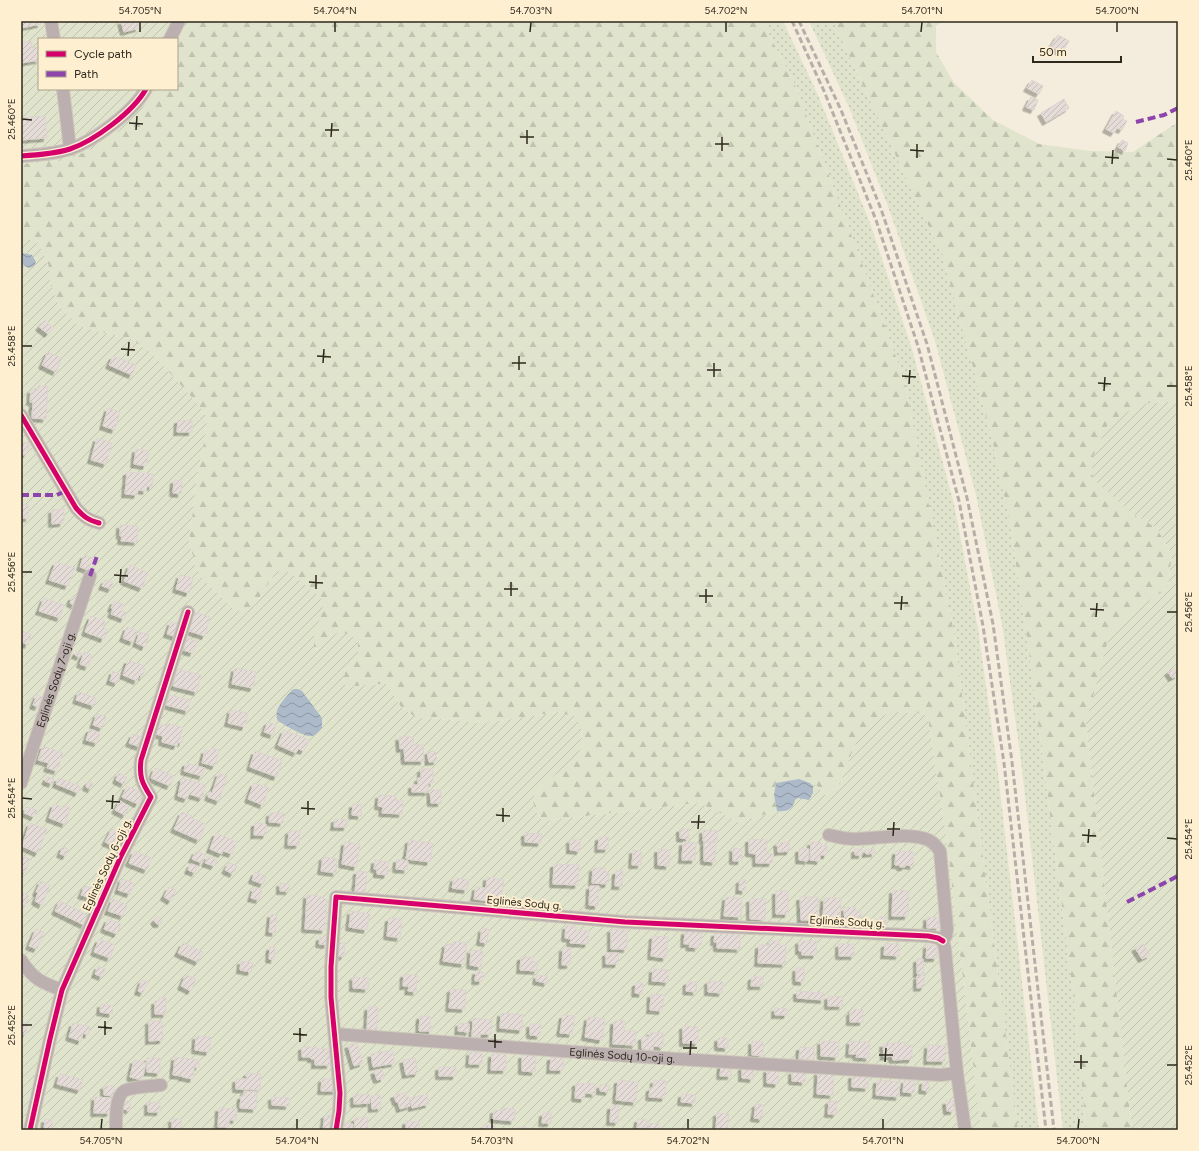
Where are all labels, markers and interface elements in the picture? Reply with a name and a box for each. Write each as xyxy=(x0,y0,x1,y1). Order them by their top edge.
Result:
text: 54.705°N xyxy=(119,4,162,17)
text: 54.704°N xyxy=(313,4,357,17)
text: 54.703°N xyxy=(510,4,552,17)
text: 54.702°N xyxy=(705,4,747,17)
text: 54.701°N xyxy=(901,4,943,17)
text: 54.700°N xyxy=(1095,4,1139,17)
legend xyxy=(38,38,178,90)
scale bar xyxy=(1033,38,1121,64)
text: 50 m xyxy=(1039,45,1067,59)
text: Cycle path xyxy=(74,47,132,61)
text: Path xyxy=(74,67,98,81)
text: 25.460°E xyxy=(5,98,18,140)
text: 25.460°E xyxy=(1182,139,1195,181)
text: 25.458°E xyxy=(5,325,18,367)
text: 25.458°E xyxy=(1182,365,1195,407)
text: 25.456°E xyxy=(5,552,18,592)
text: 25.456°E xyxy=(1182,592,1195,632)
street label: Eglinės Sodų 7-oji g. xyxy=(33,630,78,729)
text: 25.454°E xyxy=(5,777,18,819)
street label: Eglinės Sodų 6-oji g. xyxy=(80,817,134,913)
text: 25.454°E xyxy=(1182,818,1195,860)
street label: Eglinės Sodų g. xyxy=(486,893,562,913)
street label: Eglinės Sodų g. xyxy=(809,914,885,930)
text: 25.452°E xyxy=(5,1005,18,1045)
street label: Eglinės Sodų 10-oji g. xyxy=(569,1045,676,1065)
text: 25.452°E xyxy=(1182,1045,1195,1085)
text: 54.705°N xyxy=(80,1134,123,1147)
text: 54.704°N xyxy=(275,1134,319,1147)
text: 54.703°N xyxy=(471,1134,513,1147)
text: 54.702°N xyxy=(667,1134,709,1147)
text: 54.701°N xyxy=(862,1134,904,1147)
text: 54.700°N xyxy=(1056,1134,1100,1147)

